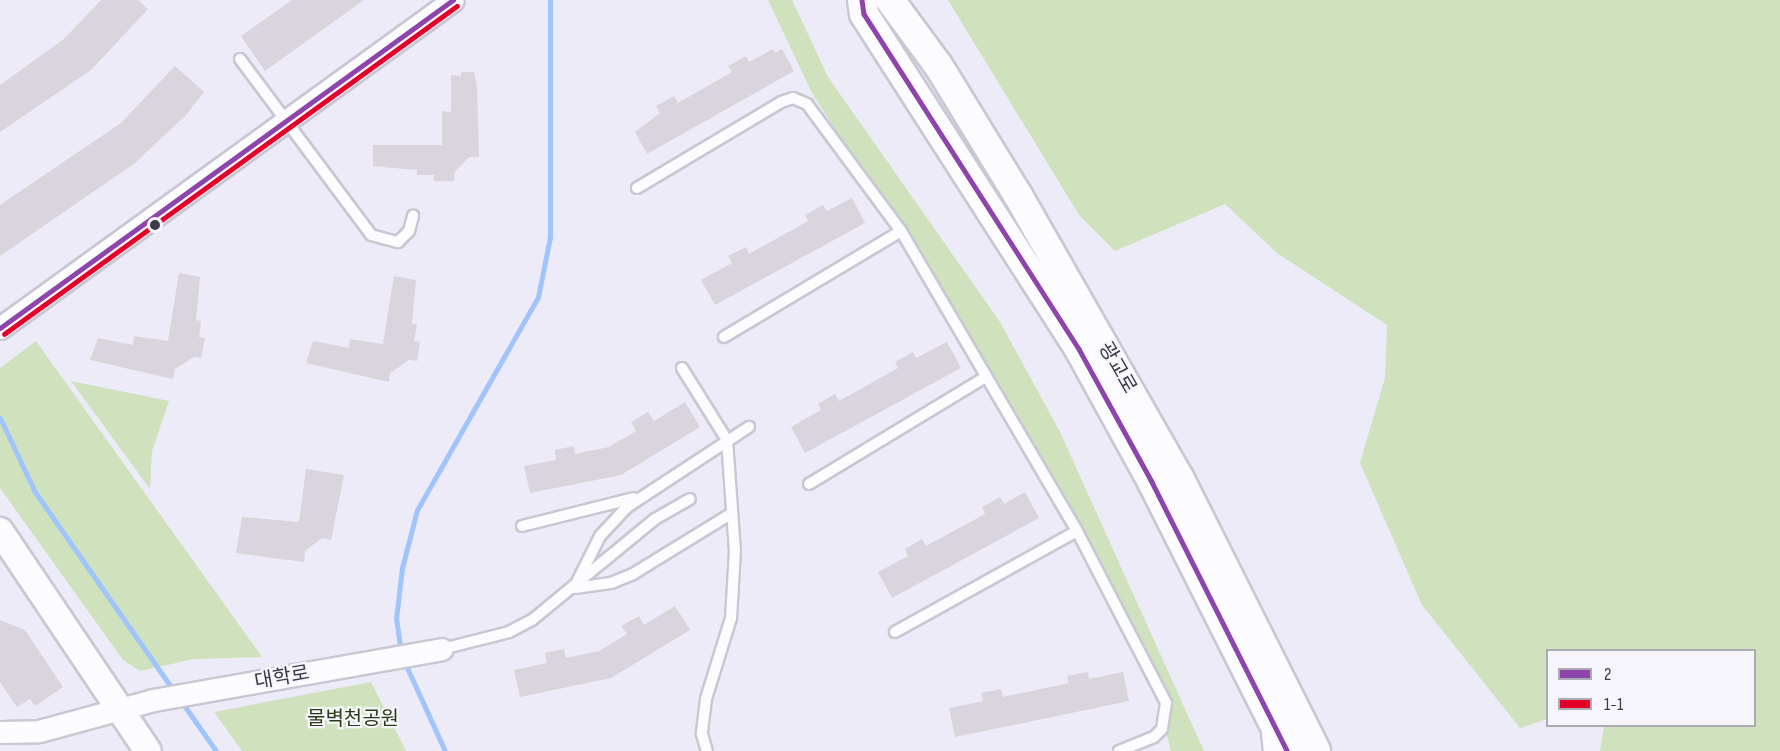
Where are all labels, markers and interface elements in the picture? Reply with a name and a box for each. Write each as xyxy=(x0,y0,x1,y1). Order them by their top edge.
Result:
unlabelled marker xyxy=(149,219,161,231)
street label: 광교로 xyxy=(1093,338,1141,398)
legend xyxy=(1546,649,1756,727)
street label: 대학로 xyxy=(253,661,311,695)
text: 2 xyxy=(1604,664,1611,685)
text: 1-1 xyxy=(1604,694,1623,715)
park label: 물벽천공원 xyxy=(307,707,399,731)

